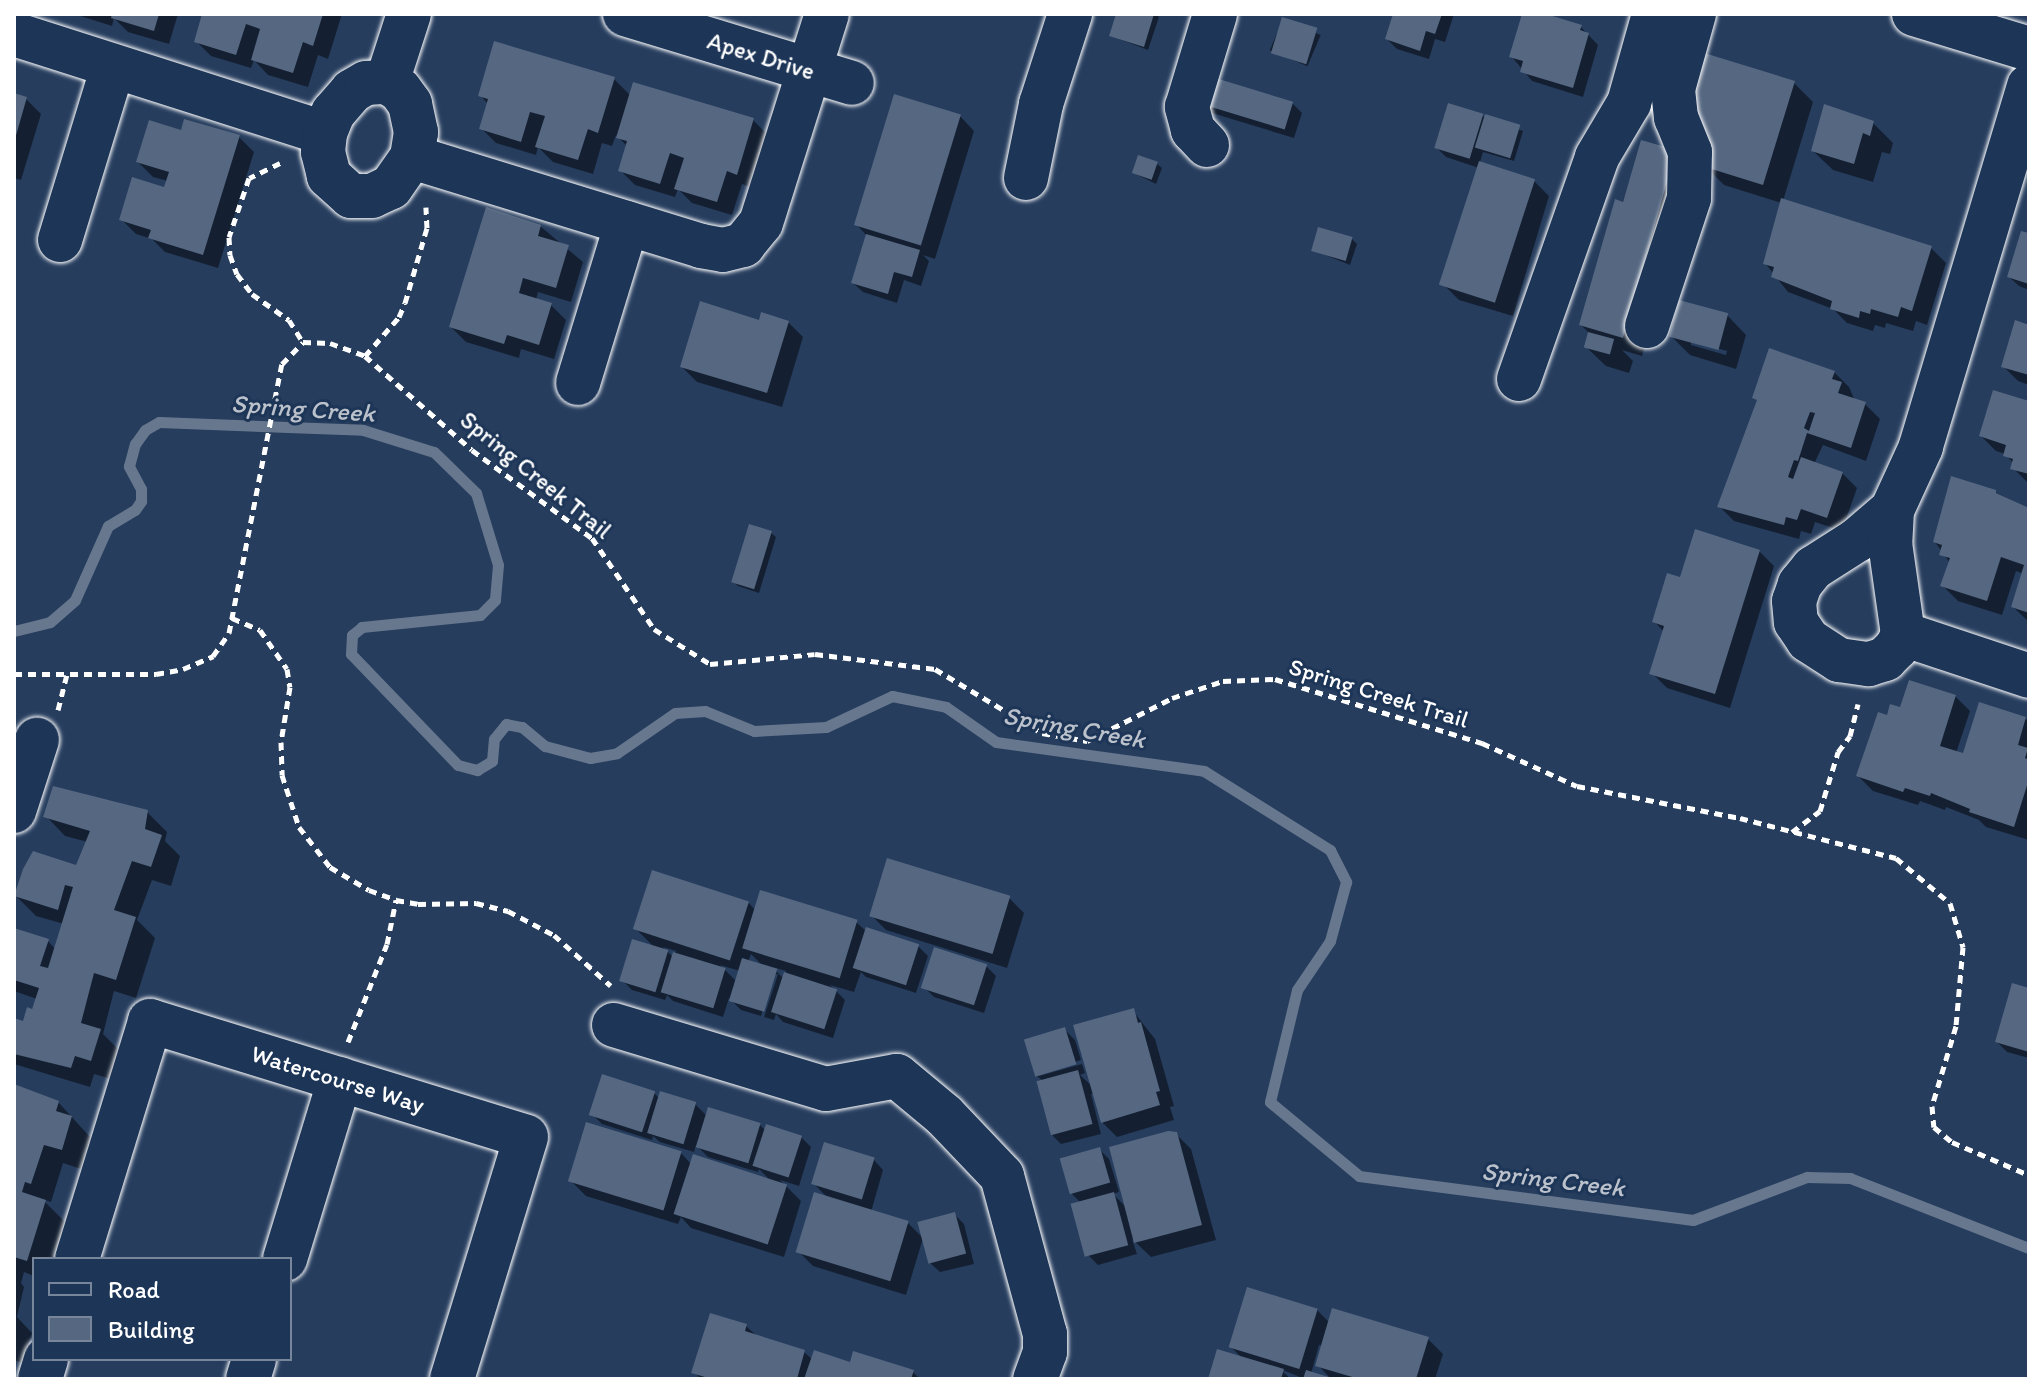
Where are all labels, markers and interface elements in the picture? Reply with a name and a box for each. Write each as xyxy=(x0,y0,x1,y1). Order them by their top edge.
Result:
street label: Apex Drive xyxy=(704,26,818,86)
water label: Spring Creek xyxy=(230,388,376,430)
street label: Spring Creek Trail xyxy=(455,406,617,544)
street label: Spring Creek Trail xyxy=(1287,652,1471,734)
water label: Spring Creek xyxy=(1001,700,1147,756)
street label: Watercourse Way xyxy=(248,1039,428,1119)
water label: Spring Creek xyxy=(1480,1156,1626,1204)
legend xyxy=(32,1257,292,1361)
text: Road xyxy=(108,1275,160,1304)
text: Building xyxy=(108,1315,195,1344)

